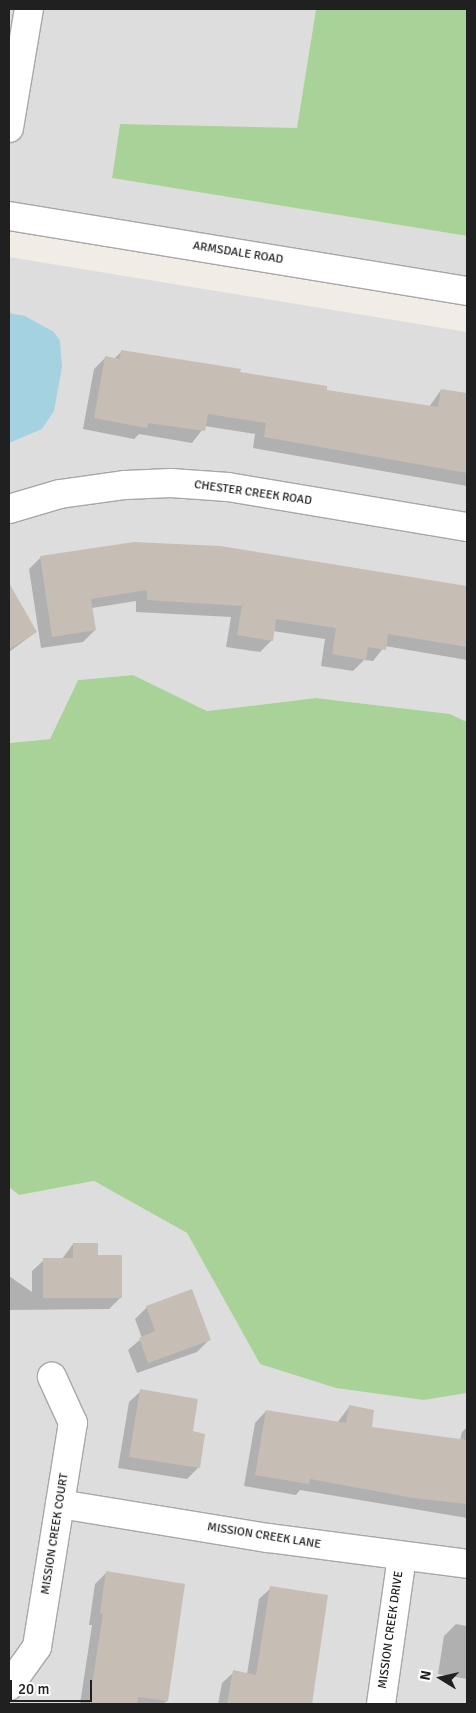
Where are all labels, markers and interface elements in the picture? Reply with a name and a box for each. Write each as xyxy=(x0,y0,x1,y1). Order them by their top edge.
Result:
street label: ARMSDALE ROAD xyxy=(192,239,284,267)
street label: CHESTER CREEK ROAD xyxy=(193,478,313,508)
street label: MISSION CREEK COURT xyxy=(38,1472,72,1596)
street label: MISSION CREEK LANE xyxy=(206,1520,322,1552)
street label: MISSION CREEK DRIVE xyxy=(376,1570,406,1690)
north arrow xyxy=(416,1653,466,1703)
text: N xyxy=(417,1669,435,1682)
scale bar xyxy=(12,1670,95,1702)
text: 20 m xyxy=(18,1680,49,1698)

